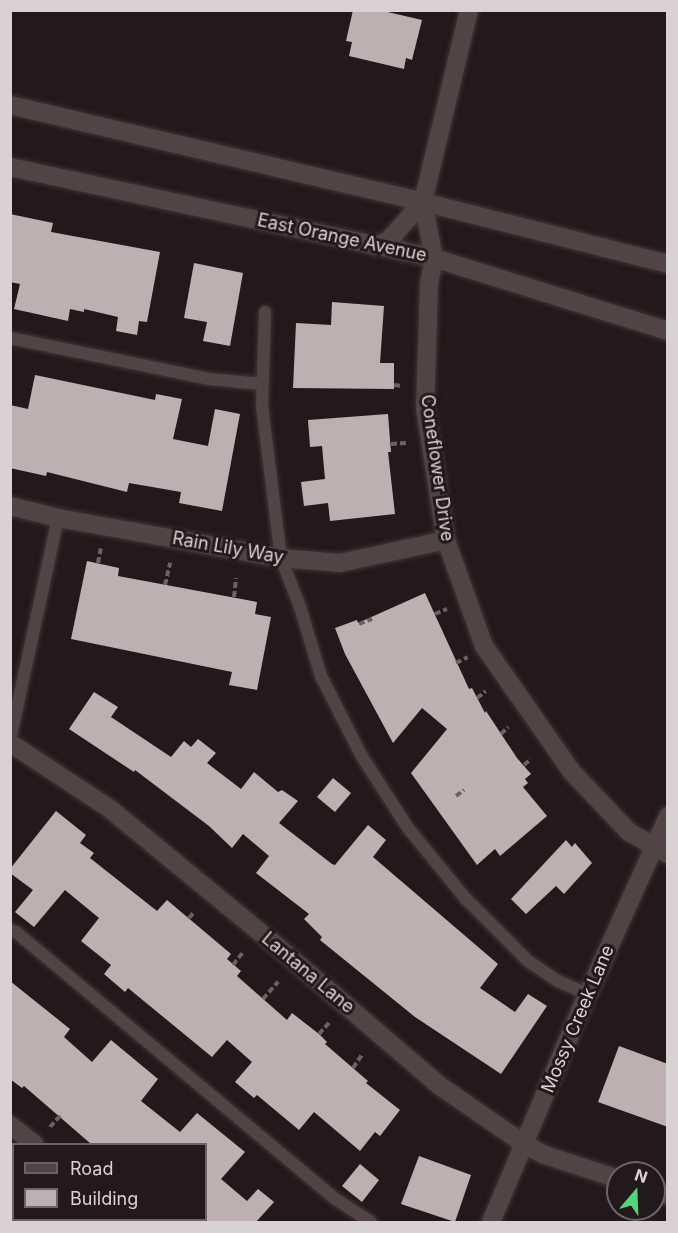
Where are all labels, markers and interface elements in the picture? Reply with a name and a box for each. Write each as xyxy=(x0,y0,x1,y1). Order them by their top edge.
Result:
street label: East Orange Avenue xyxy=(255,210,429,266)
street label: Coneflower Drive xyxy=(416,393,458,543)
street label: Rain Lily Way xyxy=(171,528,285,568)
street label: Lantana Lane xyxy=(257,928,359,1018)
street label: Mossy Creek Lane xyxy=(537,942,619,1096)
legend xyxy=(12,1143,207,1221)
text: Road xyxy=(70,1158,113,1179)
north arrow xyxy=(606,1161,666,1221)
text: N xyxy=(632,1164,650,1187)
text: Building xyxy=(70,1188,138,1209)

